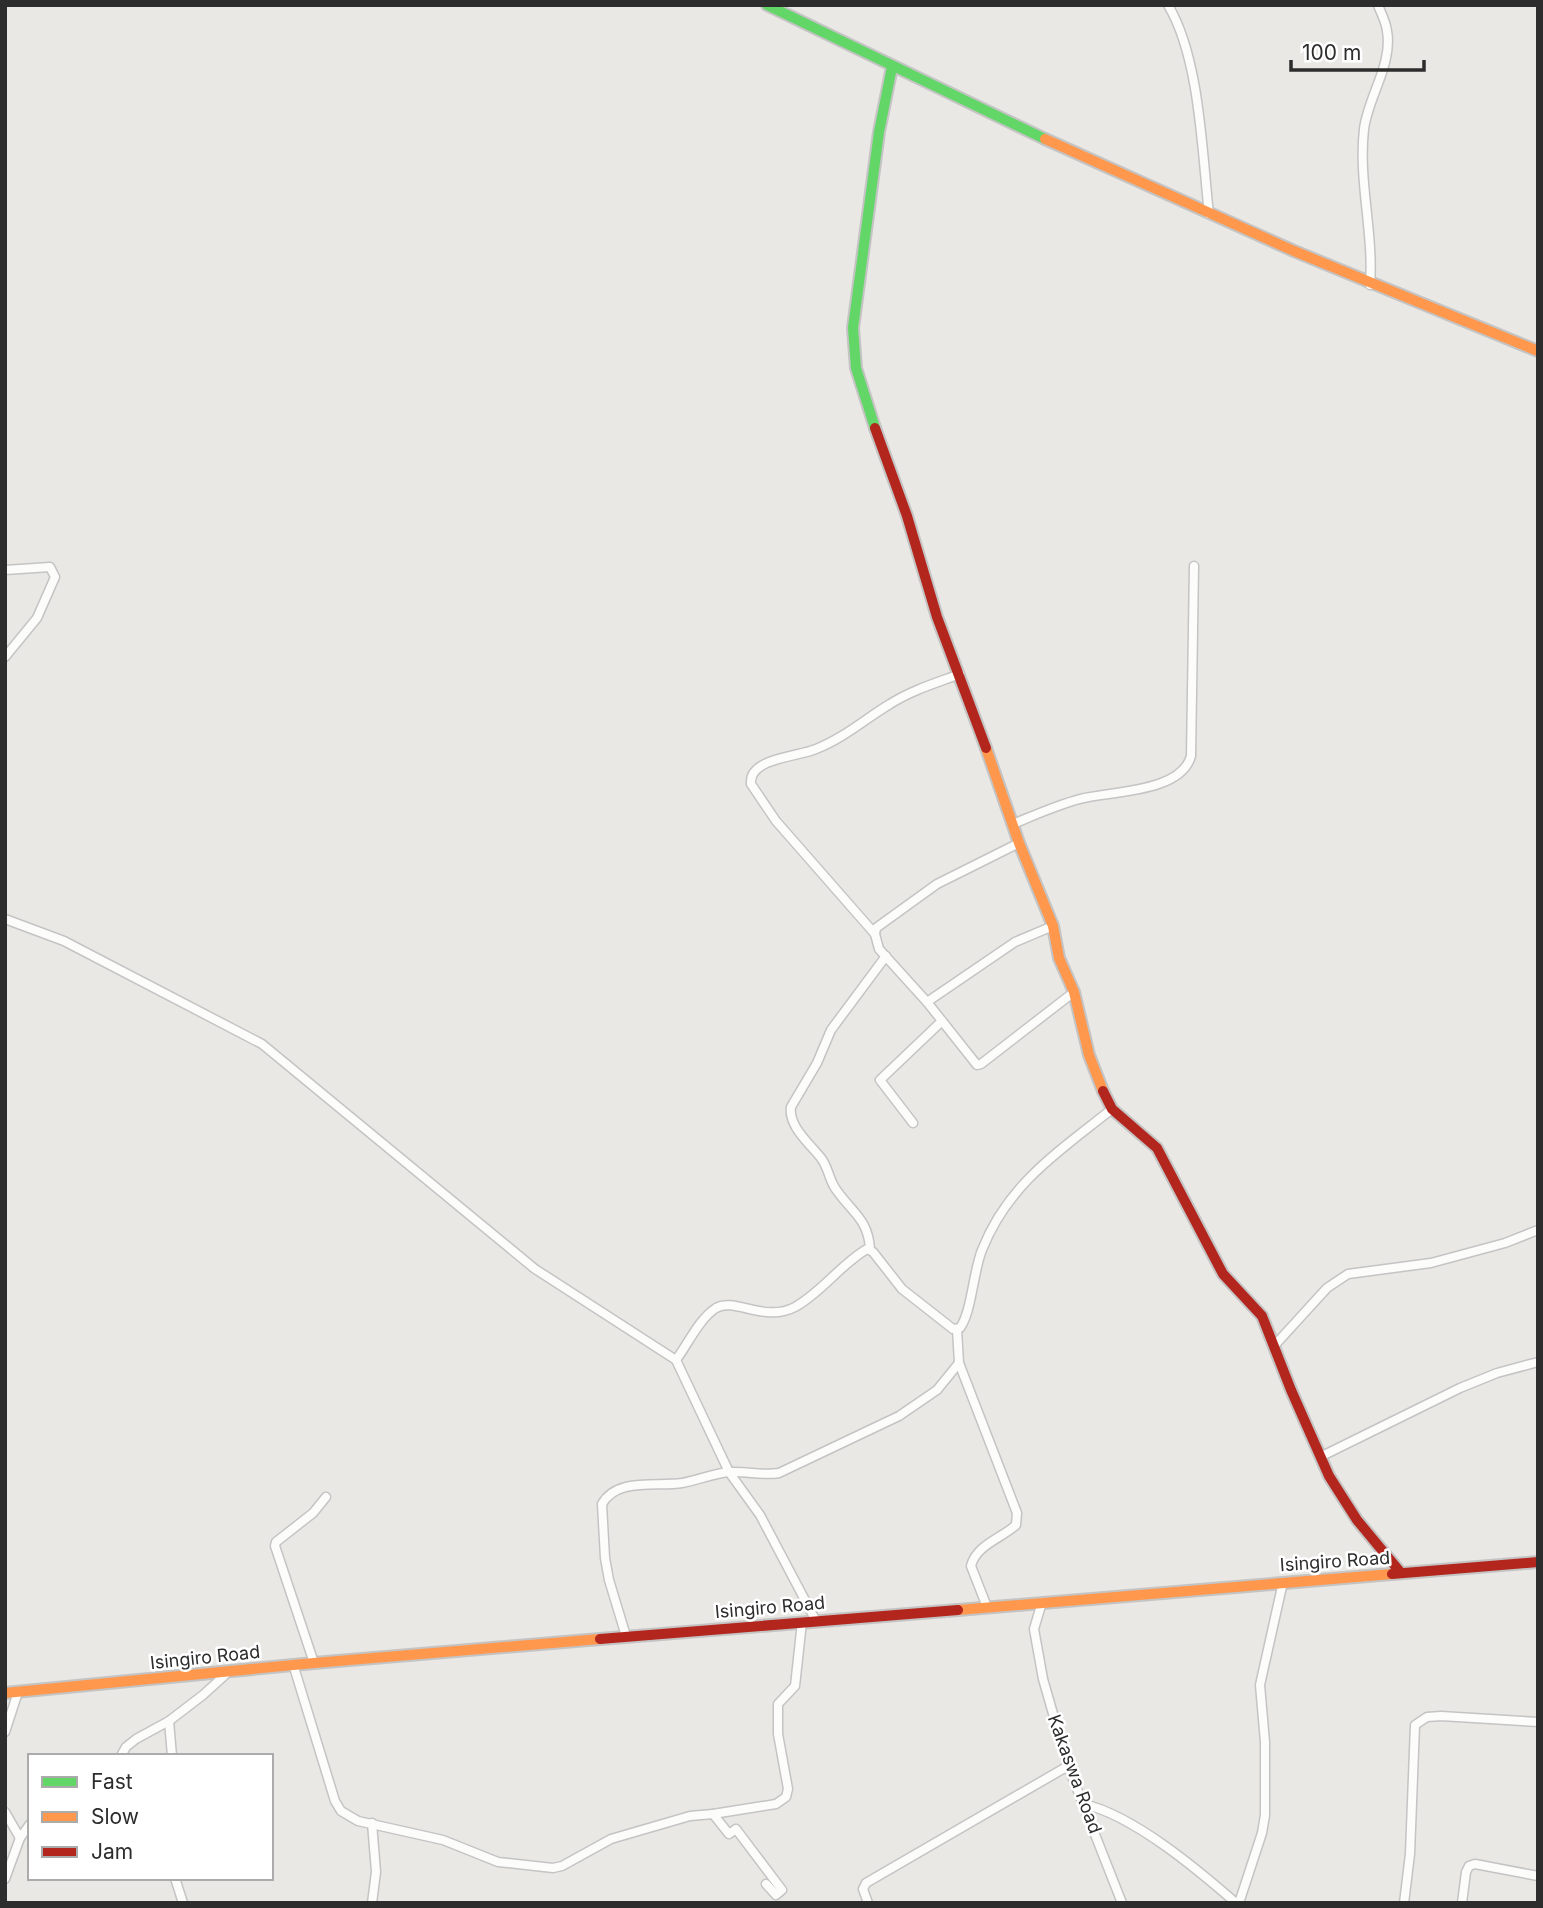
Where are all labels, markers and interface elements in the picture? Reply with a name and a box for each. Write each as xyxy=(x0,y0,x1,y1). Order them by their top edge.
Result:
scale bar xyxy=(1291,28,1424,72)
text: 100 m xyxy=(1302,40,1361,65)
street label: Isingiro Road xyxy=(1279,1547,1391,1575)
street label: Isingiro Road xyxy=(714,1592,826,1622)
street label: Isingiro Road xyxy=(149,1641,261,1673)
street label: Kakaswa Road xyxy=(1044,1712,1106,1836)
legend xyxy=(28,1754,273,1880)
text: Fast xyxy=(91,1769,133,1794)
text: Slow xyxy=(91,1804,139,1829)
text: Jam xyxy=(91,1839,133,1864)

